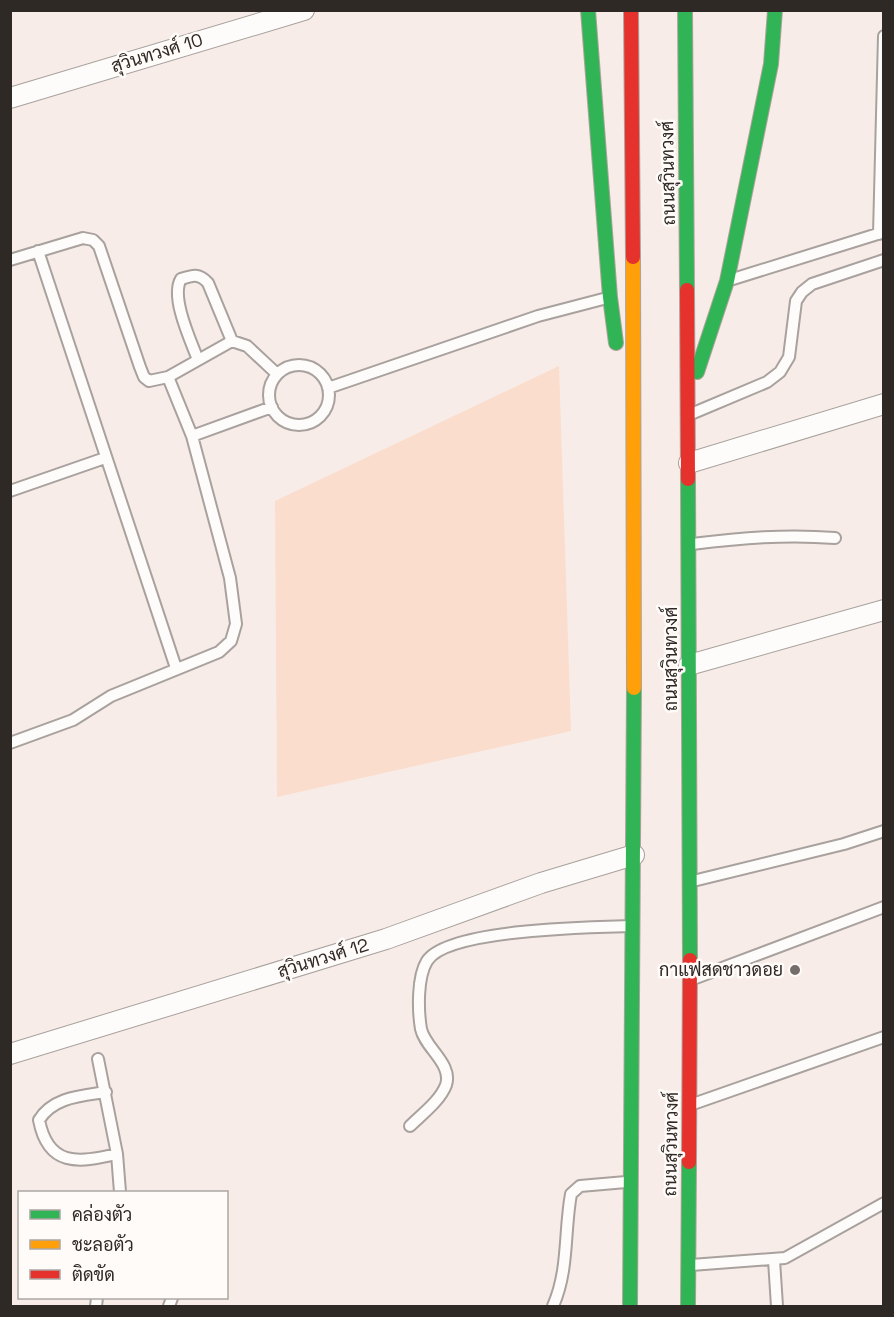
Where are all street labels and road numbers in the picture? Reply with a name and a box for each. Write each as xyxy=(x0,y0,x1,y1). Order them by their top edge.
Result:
street label: สุวินทวงศ์ 10 xyxy=(108,27,206,78)
street label: ถนนสุวินทวงศ์ xyxy=(654,121,681,226)
street label: ถนนสุวินทวงศ์ xyxy=(658,607,683,711)
street label: สุวินทวงศ์ 12 xyxy=(274,932,372,983)
street label: ถนนสุวินทวงศ์ xyxy=(657,1091,684,1196)

